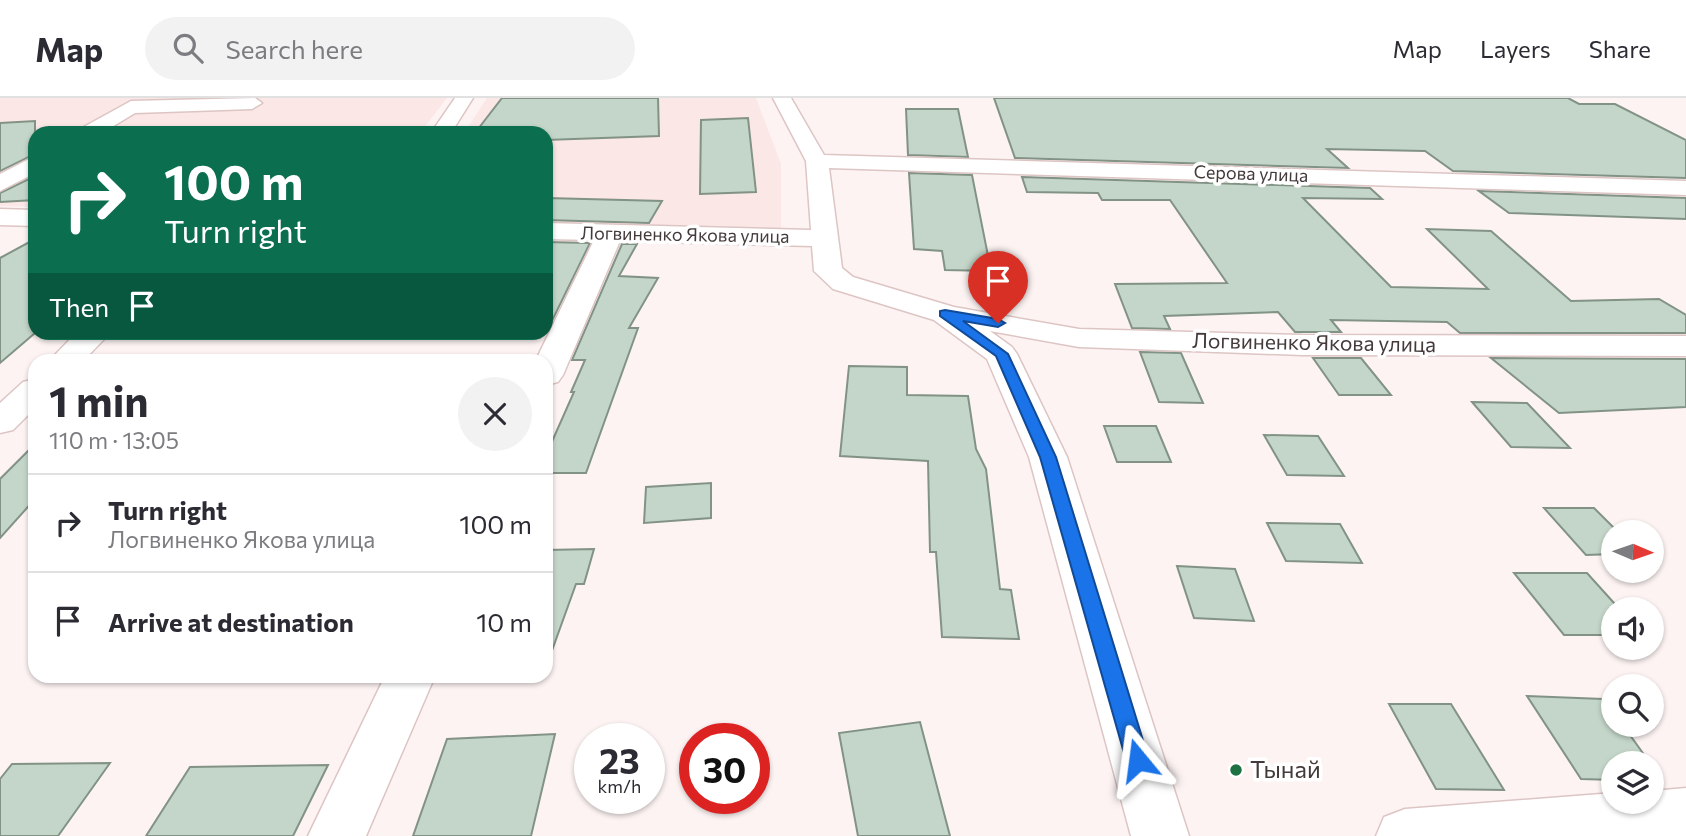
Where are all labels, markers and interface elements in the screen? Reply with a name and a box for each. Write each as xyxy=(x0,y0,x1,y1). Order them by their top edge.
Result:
search box xyxy=(145,17,635,80)
text: Map xyxy=(35,28,103,69)
icon: search xyxy=(169,29,207,67)
text: Search here xyxy=(225,33,363,64)
text: Map xyxy=(1393,34,1442,63)
text: Layers xyxy=(1480,34,1551,63)
text: Share xyxy=(1589,34,1651,63)
text: 100 m xyxy=(164,150,303,210)
icon: right xyxy=(49,154,140,245)
street label: Серова улица xyxy=(1193,160,1309,186)
text: Turn right xyxy=(164,210,307,250)
street label: Логвиненко Якова улица xyxy=(580,221,790,247)
pin xyxy=(968,251,1028,323)
icon: arrive xyxy=(979,262,1017,300)
icon: arrive xyxy=(123,287,161,325)
text: Then xyxy=(49,291,109,322)
street label: Логвиненко Якова улица xyxy=(1192,327,1436,356)
text: 1 min xyxy=(49,374,149,426)
button: close xyxy=(458,377,532,451)
text: 110 m · 13:05 xyxy=(49,426,179,454)
text: Turn right xyxy=(108,494,227,525)
icon: right xyxy=(49,504,87,542)
text: 100 m xyxy=(459,508,532,539)
north arrow xyxy=(1601,520,1664,583)
map controls xyxy=(1601,520,1664,814)
text: Логвиненко Якова улица xyxy=(108,525,375,553)
button: sound xyxy=(1601,597,1664,660)
icon: arrive xyxy=(49,602,87,640)
text: Arrive at destination xyxy=(108,606,354,637)
text: 10 m xyxy=(476,606,532,637)
button: search xyxy=(1601,674,1664,737)
speed limit sign: 30 xyxy=(679,723,770,814)
position arrow xyxy=(1101,723,1175,797)
text: 23 xyxy=(599,738,640,781)
button: layers xyxy=(1601,751,1664,814)
place label: Тынай xyxy=(1250,754,1321,783)
marker: Тынай xyxy=(1228,762,1244,778)
text: km/h xyxy=(598,775,641,797)

